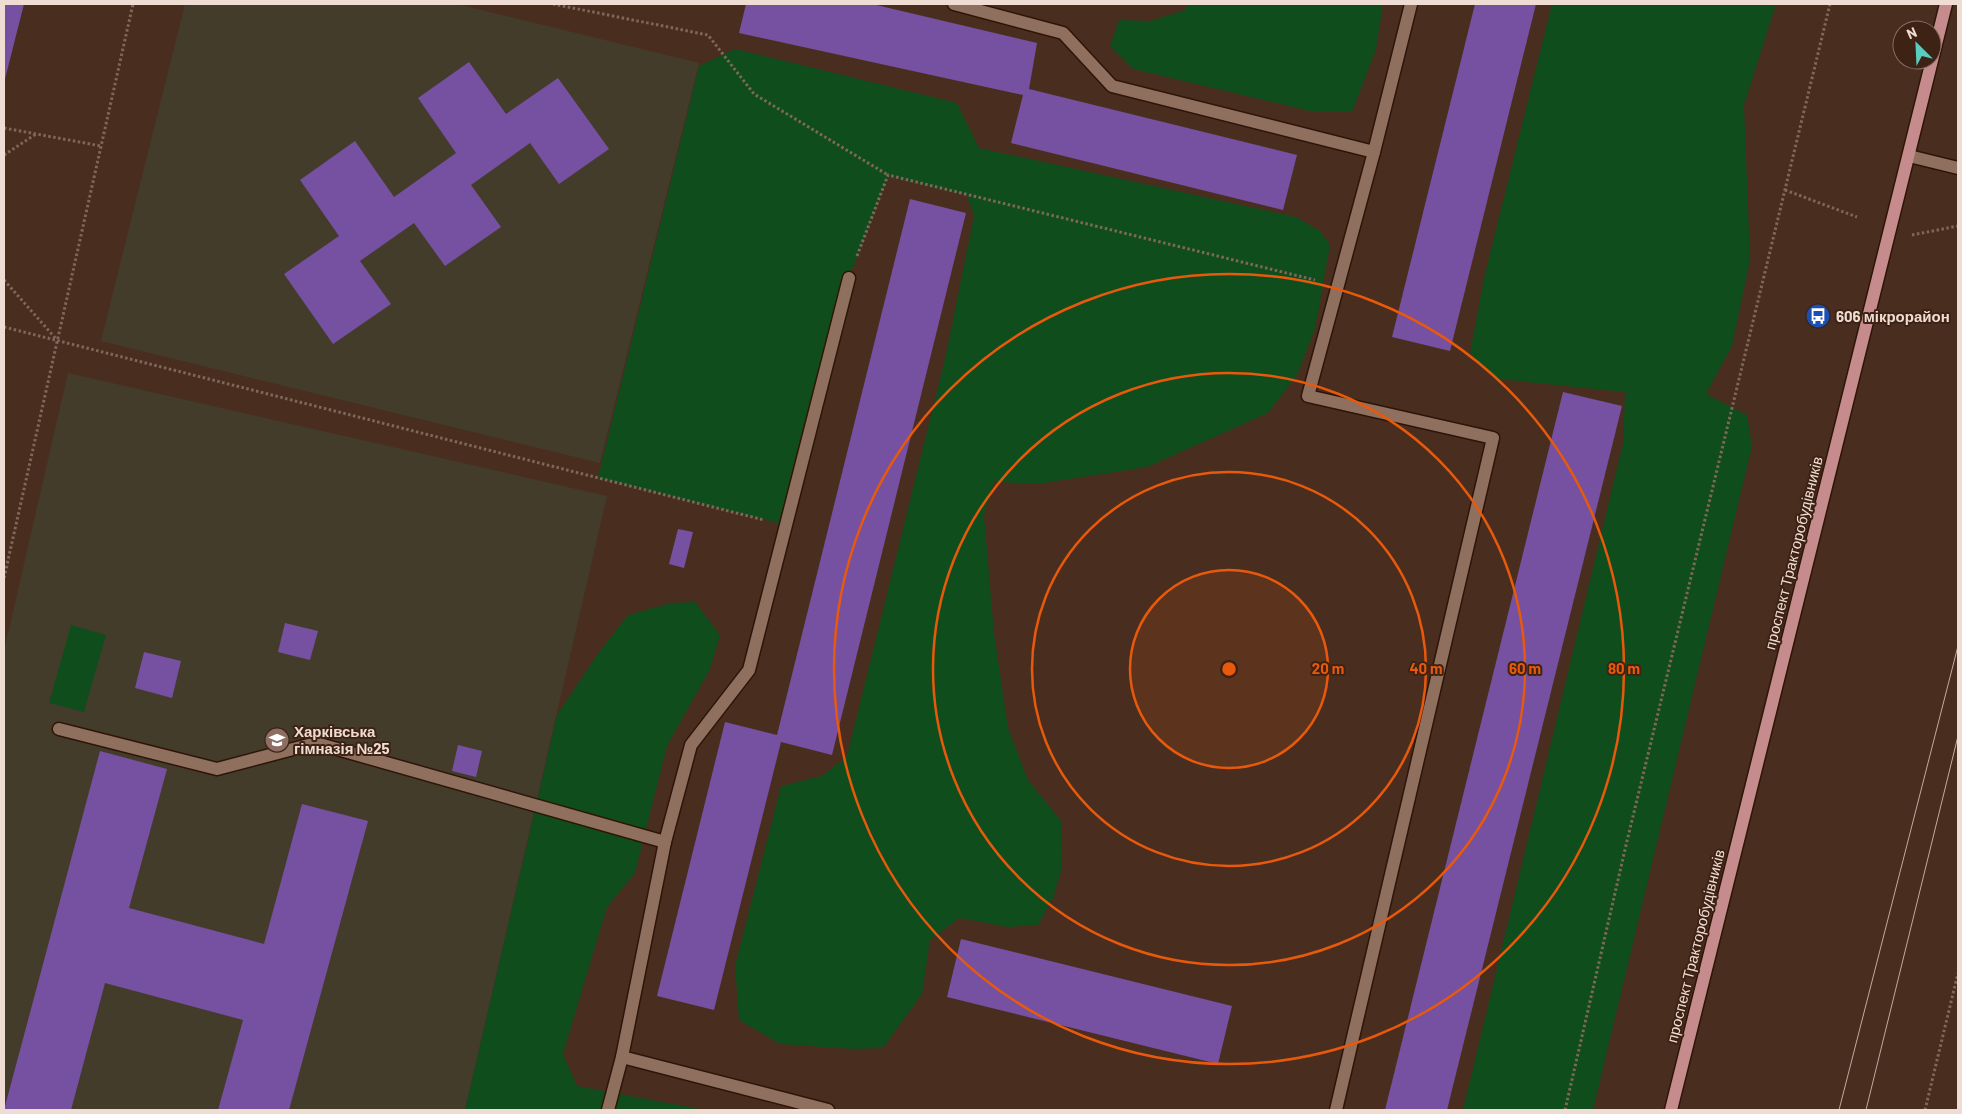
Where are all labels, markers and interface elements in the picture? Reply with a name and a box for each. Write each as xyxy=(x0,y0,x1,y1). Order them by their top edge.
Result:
north arrow xyxy=(1892,20,1942,70)
text: N xyxy=(1904,23,1919,42)
bus stop icon: 606 мікрорайон xyxy=(1805,303,1831,329)
place label: 606 мікрорайон xyxy=(1836,307,1950,325)
street label: проспект Тракторобудівників xyxy=(1760,454,1826,652)
text: 20 m xyxy=(1312,659,1344,677)
text: 40 m xyxy=(1409,659,1443,677)
text: 60 m xyxy=(1509,659,1541,677)
text: 80 m xyxy=(1608,659,1640,677)
centre of rings xyxy=(1220,660,1238,678)
place label: Харківська гімназія №25 xyxy=(294,722,390,757)
school or university icon: Харківська гімназія №25 xyxy=(264,727,290,753)
street label: проспект Тракторобудівників xyxy=(1662,847,1728,1045)

